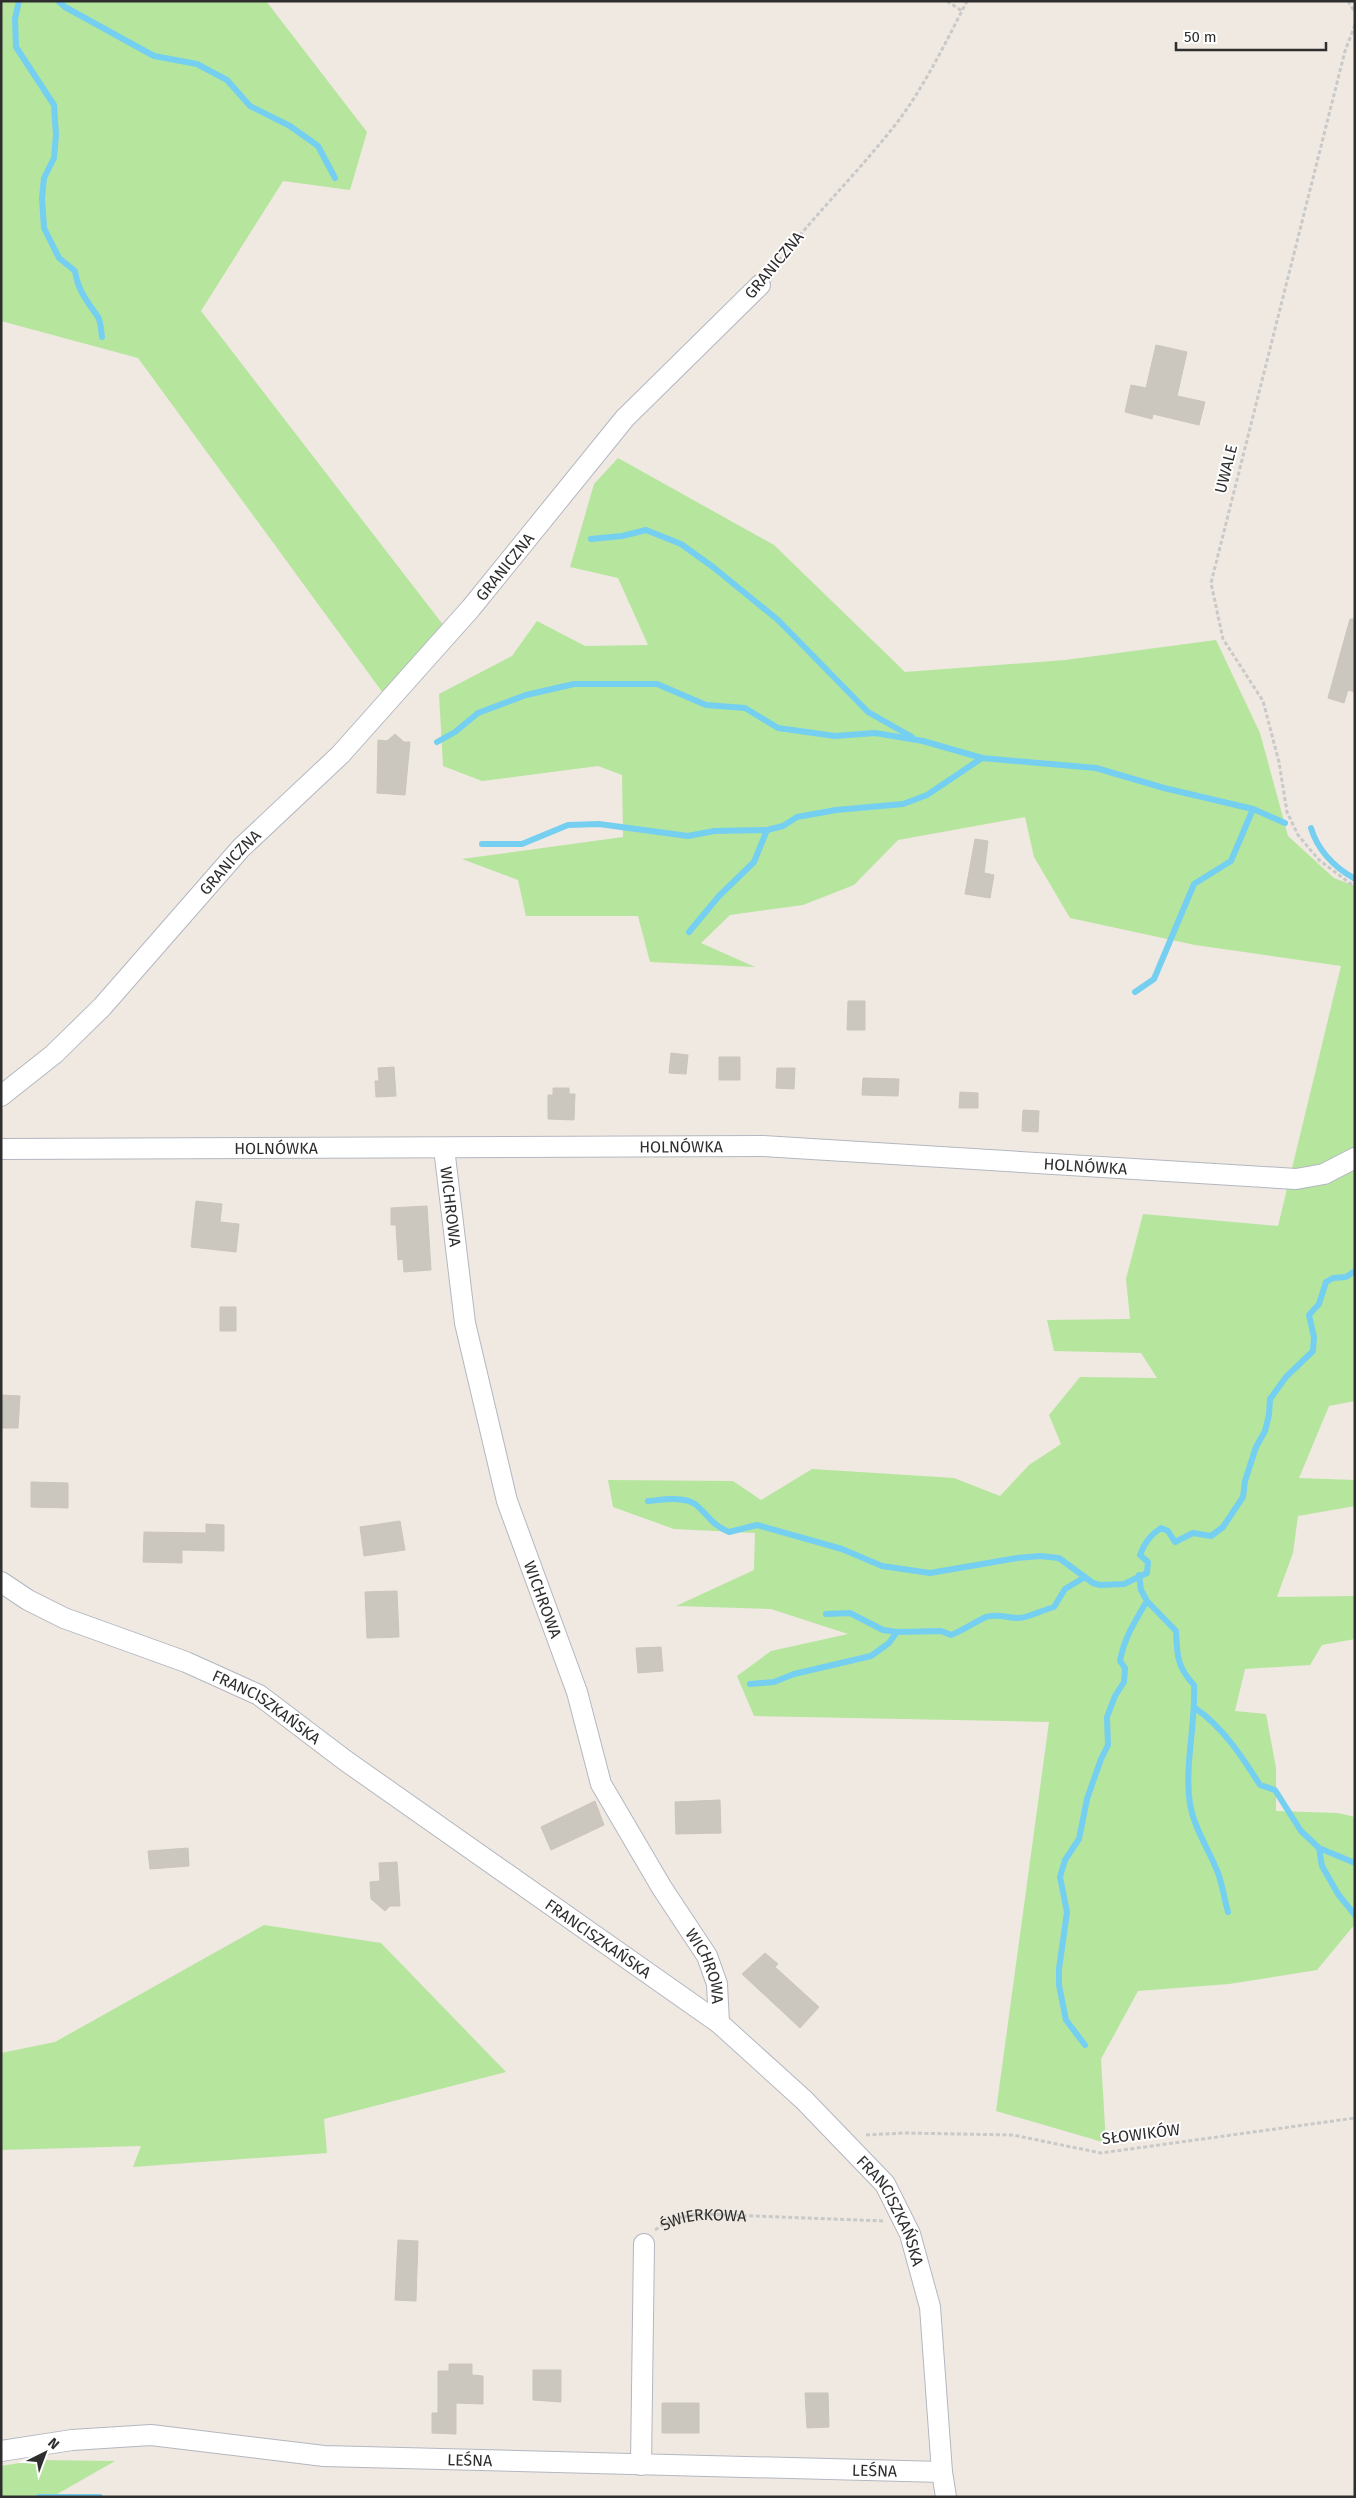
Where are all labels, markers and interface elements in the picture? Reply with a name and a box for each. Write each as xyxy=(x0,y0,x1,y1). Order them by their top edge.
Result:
scale bar xyxy=(1176,20,1326,52)
text: 50 m xyxy=(1184,28,1217,46)
street label: GRANICZNA xyxy=(740,227,808,302)
street label: UWALE xyxy=(1211,443,1241,495)
street label: GRANICZNA xyxy=(471,528,538,604)
street label: GRANICZNA xyxy=(195,825,265,899)
street label: HOLNÓWKA xyxy=(639,1136,724,1156)
street label: HOLNÓWKA xyxy=(234,1137,319,1158)
street label: HOLNÓWKA xyxy=(1043,1154,1129,1178)
street label: WICHROWA xyxy=(437,1165,465,1249)
street label: WICHROWA xyxy=(520,1558,566,1641)
street label: FRANCISZKAŃSKA xyxy=(209,1666,325,1748)
street label: FRANCISZKAŃSKA xyxy=(542,1894,656,1982)
street label: WICHROWA xyxy=(682,1925,728,2005)
street label: SŁOWIKÓW xyxy=(1101,2119,1181,2148)
street label: FRANCISZKAŃSKA xyxy=(853,2151,928,2269)
street label: ŚWIERKOWA xyxy=(656,2204,748,2234)
north arrow xyxy=(20,2428,70,2478)
text: N xyxy=(44,2434,63,2453)
street label: LEŚNA xyxy=(447,2449,493,2470)
street label: LEŚNA xyxy=(852,2460,898,2480)

